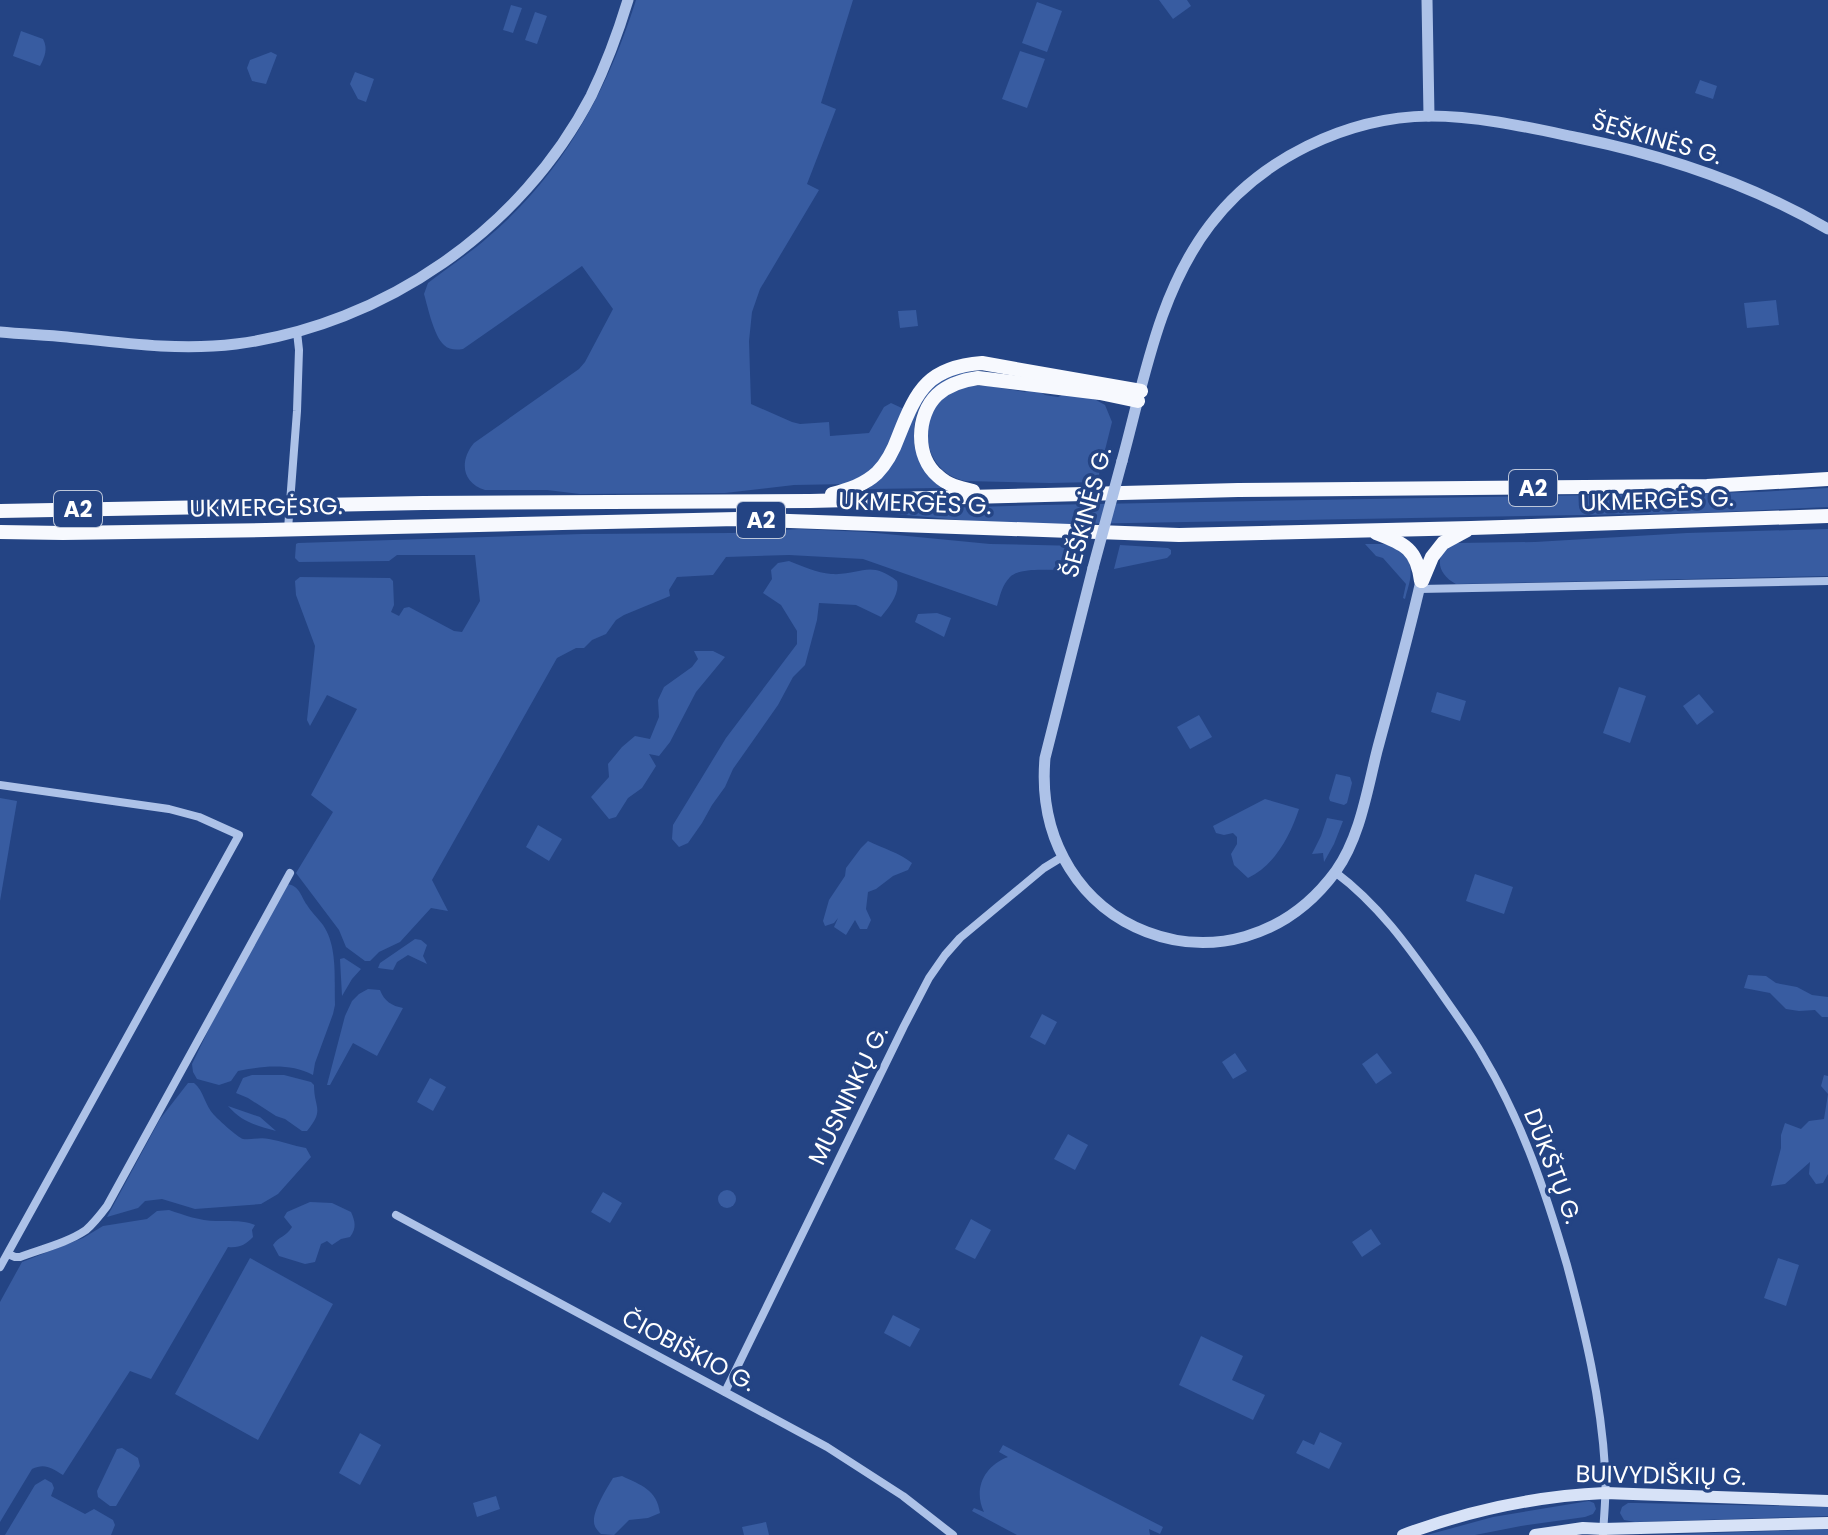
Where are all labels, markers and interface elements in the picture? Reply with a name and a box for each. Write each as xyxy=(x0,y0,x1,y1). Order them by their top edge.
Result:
street label: ŠEŠKINĖS G. xyxy=(1588,104,1726,172)
street label: ŠEŠKINĖS G. xyxy=(1053,443,1119,581)
road number: A2 xyxy=(1509,470,1557,506)
street label: UKMERGĖS G. xyxy=(1580,481,1734,519)
street label: UKMERGĖS G. xyxy=(838,484,992,522)
street label: UKMERGĖS G. xyxy=(189,489,343,525)
road number: A2 xyxy=(54,491,102,527)
road number: A2 xyxy=(737,502,785,538)
street label: MUSNINKŲ G. xyxy=(800,1020,896,1170)
street label: DŪKŠTŲ G. xyxy=(1516,1104,1590,1228)
street label: ČIOBIŠKIO G. xyxy=(616,1301,762,1399)
street label: BUIVYDIŠKIŲ G. xyxy=(1575,1457,1747,1493)

